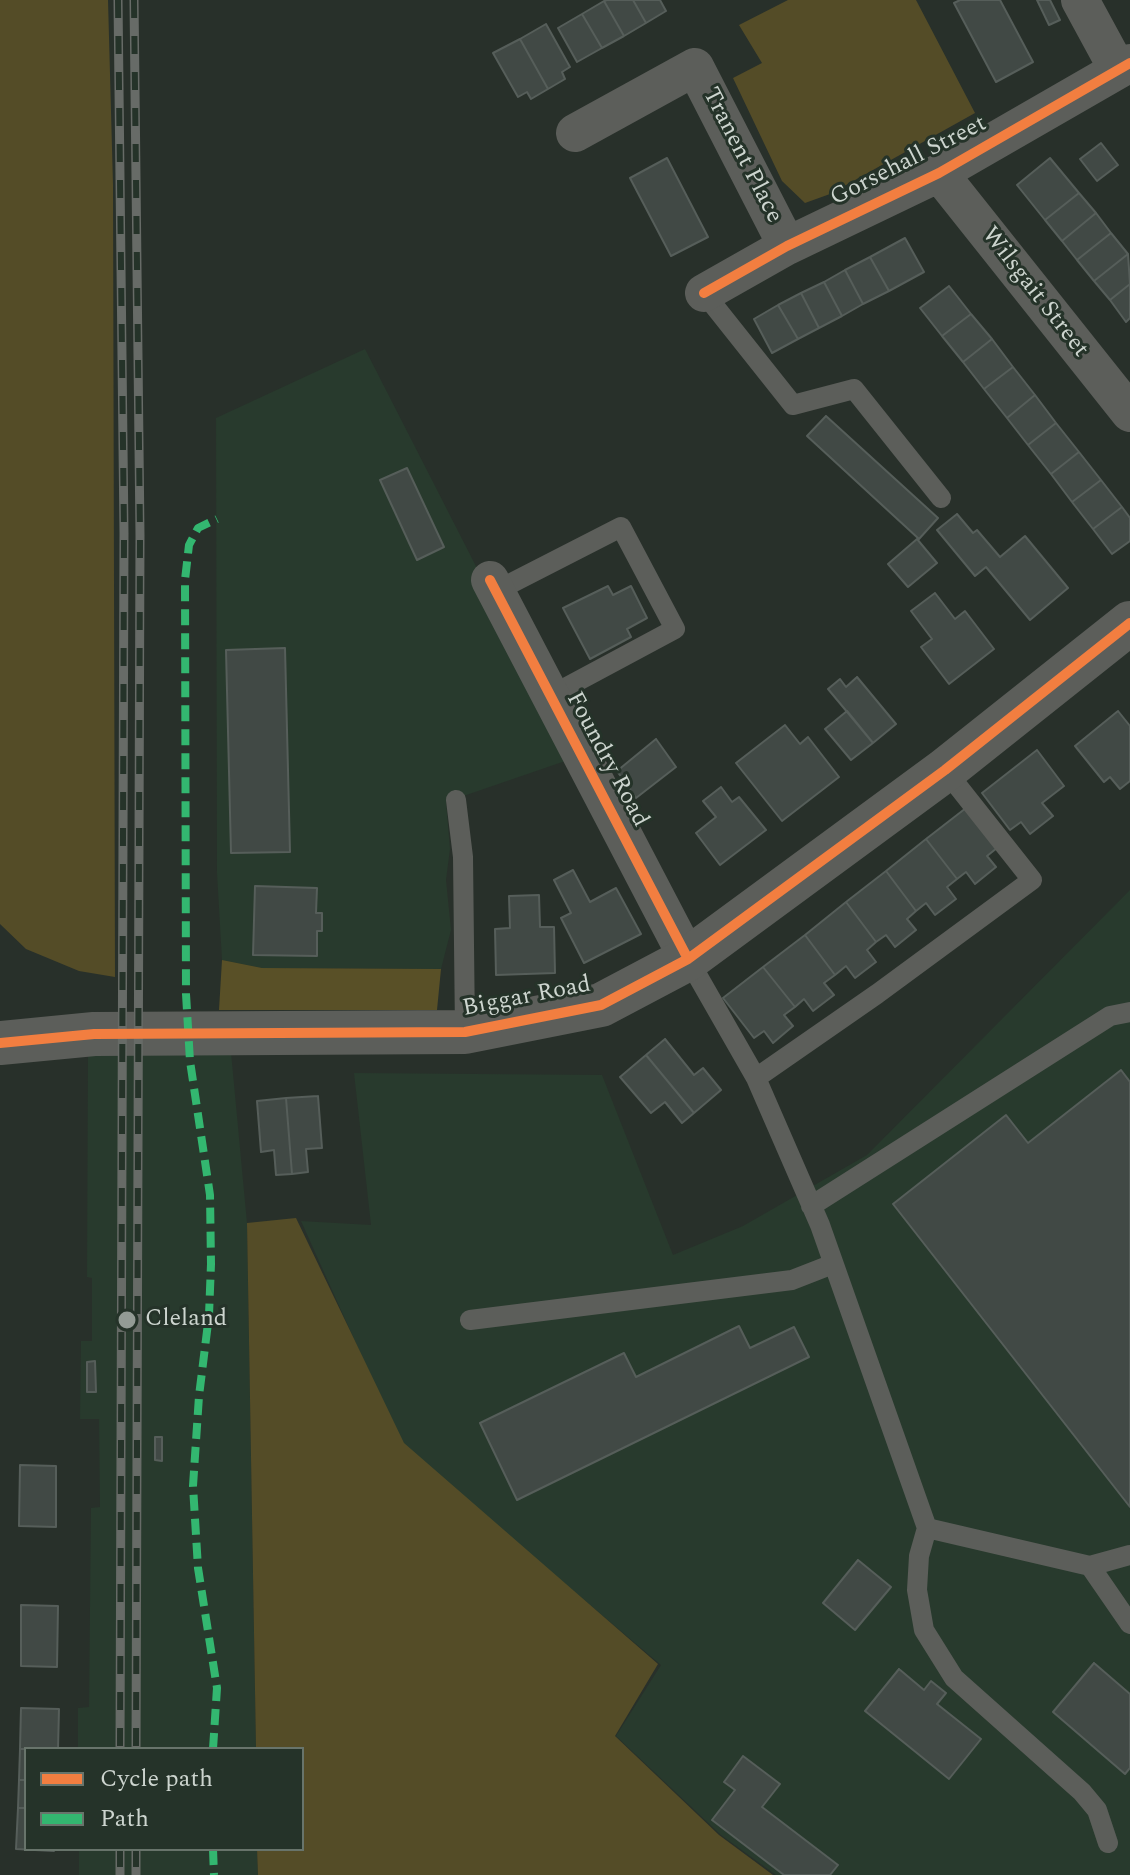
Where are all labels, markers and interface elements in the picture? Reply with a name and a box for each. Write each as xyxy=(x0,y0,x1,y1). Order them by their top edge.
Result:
street label: Tranent Place xyxy=(695,83,787,229)
street label: Gorsehall Street xyxy=(826,110,992,214)
street label: Wilsgait Street xyxy=(974,222,1094,364)
street label: Foundry Road xyxy=(558,687,654,833)
street label: Biggar Road xyxy=(460,971,594,1025)
place label: Cleland xyxy=(145,1306,227,1334)
marker: Cleland xyxy=(116,1309,138,1331)
legend xyxy=(24,1747,304,1851)
text: Cycle path xyxy=(100,1761,213,1797)
text: Path xyxy=(100,1801,149,1837)

